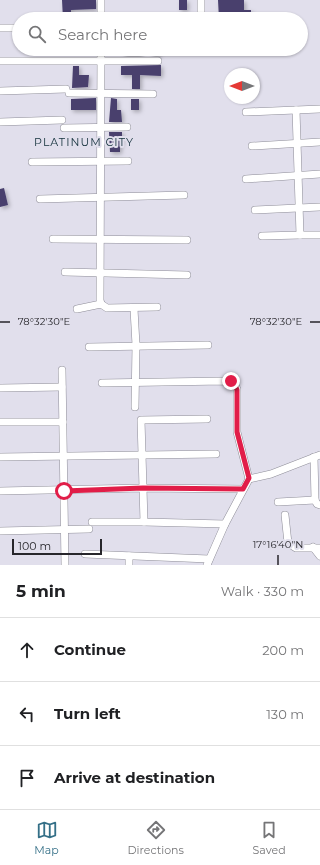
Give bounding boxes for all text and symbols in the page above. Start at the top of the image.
search box [12,12,308,56]
icon: search [26,23,48,45]
text: Search here [58,25,147,44]
north arrow [224,68,260,104]
district label: PLATINUM CITY [34,135,134,149]
text: 78°32'30"E [18,315,71,328]
text: 78°32'30"E [250,315,303,328]
route end [222,372,240,390]
route start [55,482,73,500]
scale bar [12,537,102,556]
text: 17°16'40"N [253,538,303,551]
text: 100 m [18,539,51,553]
text: 5 min [16,581,66,601]
text: Walk · 330 m [221,583,304,599]
icon: ahead [16,639,38,661]
text: Continue [54,640,126,659]
text: 200 m [262,642,304,658]
icon: left [16,703,38,725]
text: Turn left [54,704,121,723]
text: 130 m [266,706,304,722]
icon: arrive [16,767,38,789]
text: Arrive at destination [54,768,215,787]
tab: Map [34,819,59,857]
tab: Directions [128,819,184,857]
tab: Saved [253,819,286,857]

